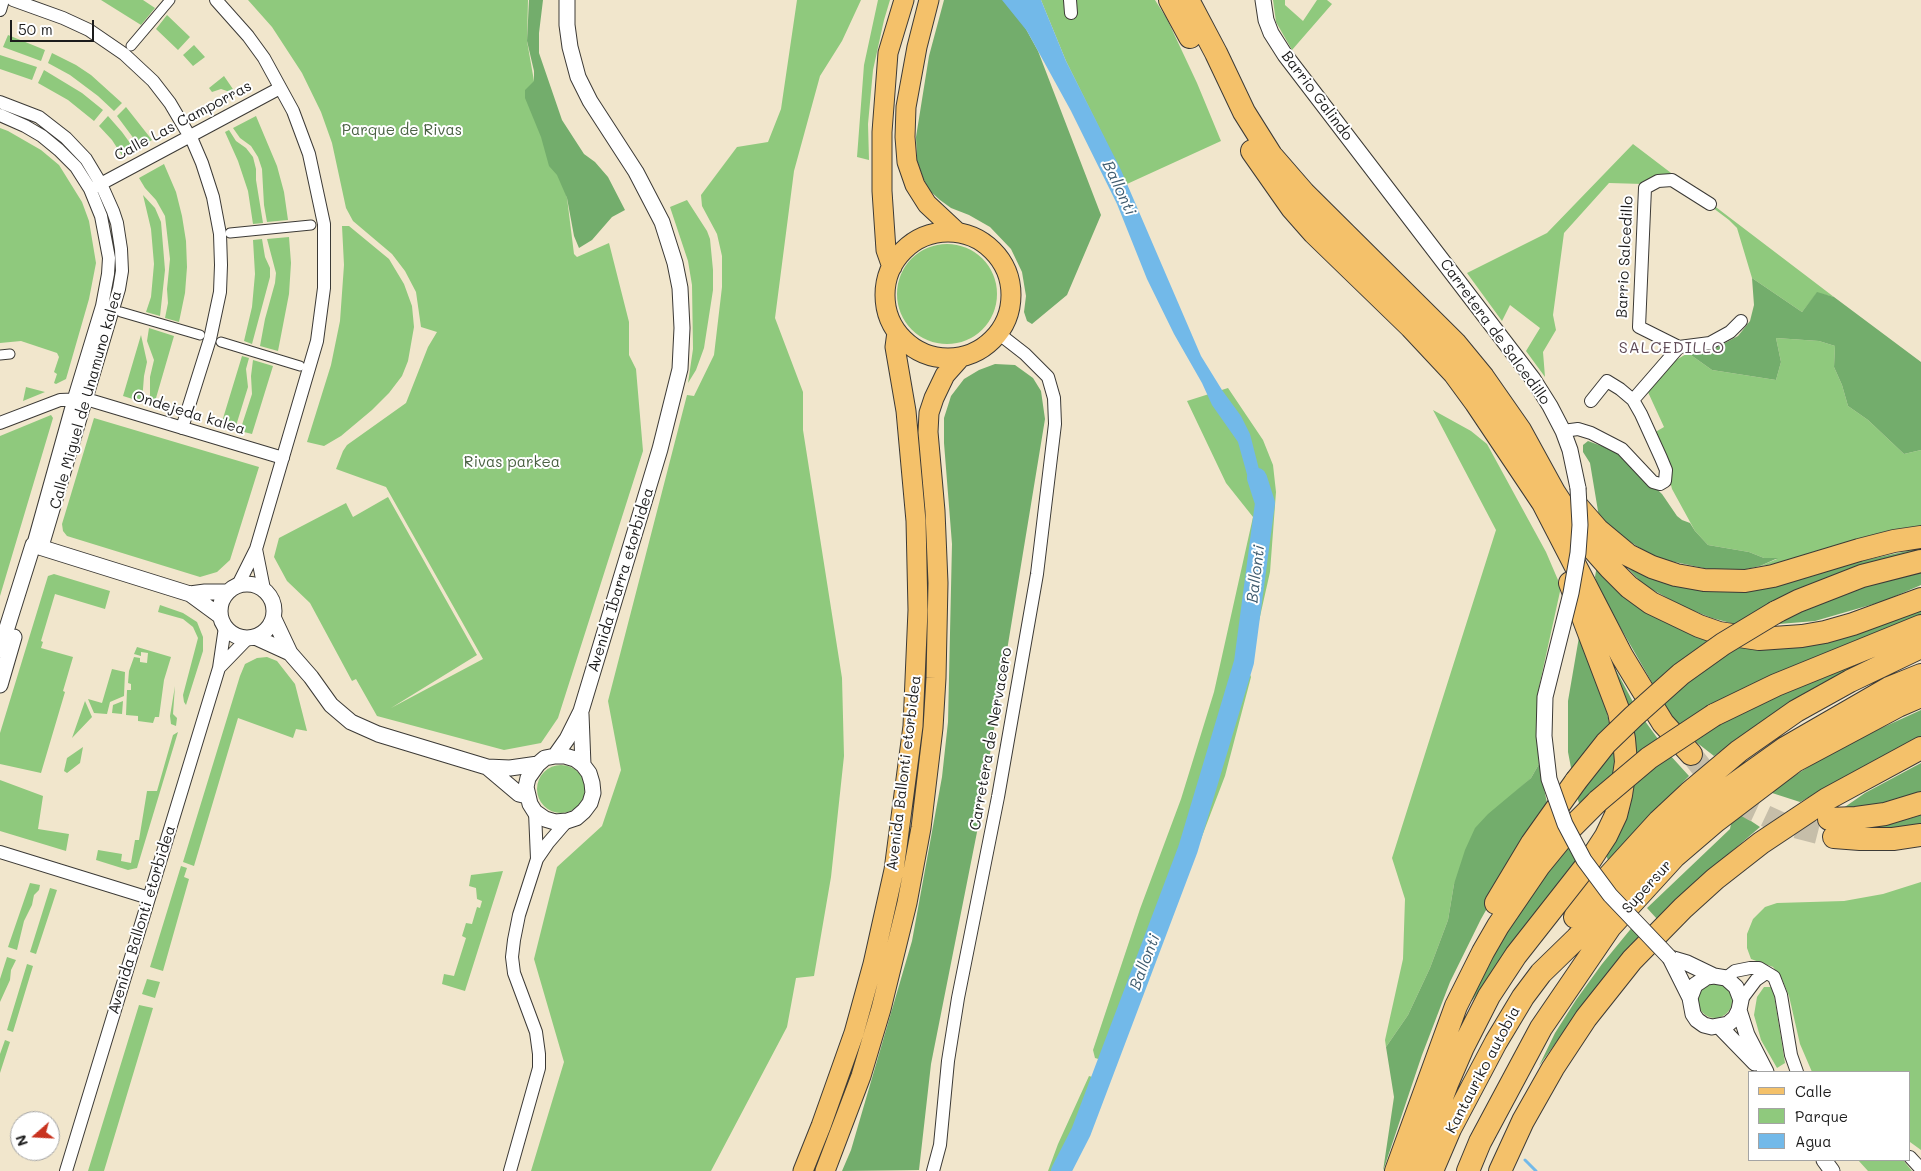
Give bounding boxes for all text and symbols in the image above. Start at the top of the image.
scale bar [12,10,96,42]
text: 50 m [18,19,53,39]
street label: Barrio Galindo [1277,48,1357,144]
street label: Calle Las Camporras [111,77,255,165]
park label: Parque de Rivas [342,121,462,139]
water label: Ballonti [1098,158,1140,218]
street label: Barrio Salcedillo [1613,196,1637,318]
street label: Carretera de Salcedillo [1436,256,1554,408]
street label: Calle Miguel de Unamuno kalea [46,289,126,511]
district label: SALCEDILLO [1617,338,1727,358]
street label: Ondejeda kalea [131,387,247,439]
park label: Rivas parkea [464,453,560,471]
street label: Avenida Ibarra etorbidea [584,486,658,674]
water label: Ballonti [1243,544,1269,604]
street label: Carretera de Nervacero [966,646,1016,832]
street label: Avenida Ballonti etorbidea [883,674,925,872]
street label: Avenida Ballonti etorbidea [105,823,179,1017]
street label: Supersur [1618,857,1676,917]
water label: Ballonti [1126,931,1164,993]
street label: Kantauriko autobia [1442,1003,1524,1137]
legend [1748,1071,1911,1161]
text: Calle [1795,1081,1832,1101]
text: Parque [1795,1106,1848,1126]
north arrow [10,1111,60,1161]
text: Agua [1795,1131,1832,1151]
text: N [11,1133,32,1149]

